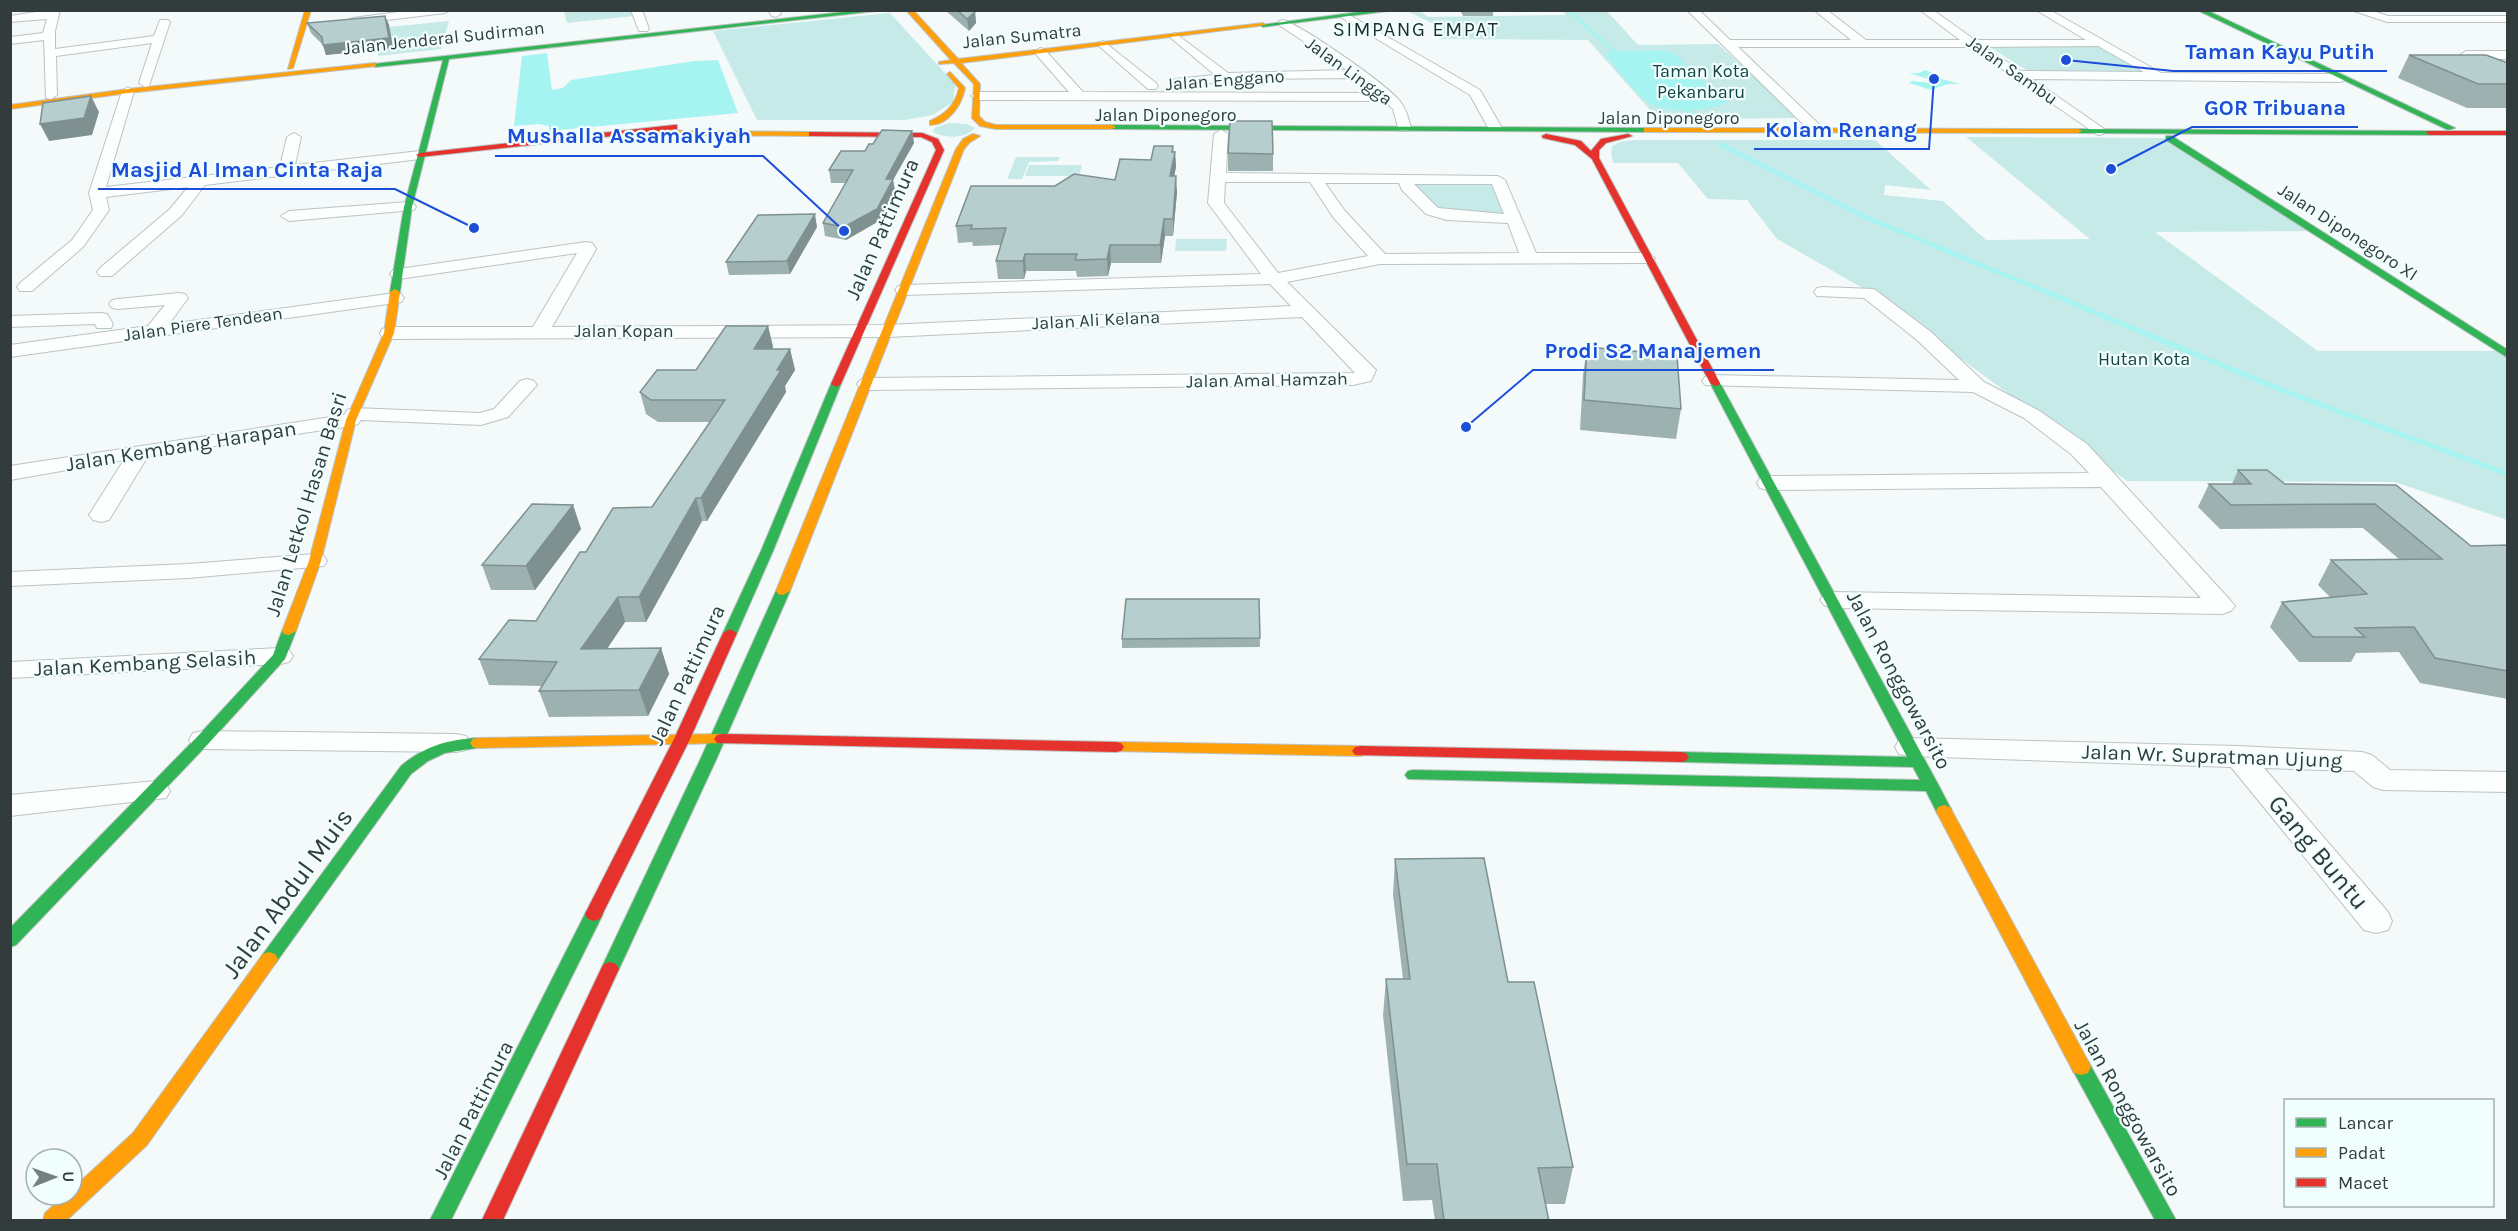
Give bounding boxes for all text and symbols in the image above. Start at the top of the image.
street label: Jalan Jenderal Sudirman [342,16,546,60]
district label: SIMPANG EMPAT [1333,18,1499,41]
street label: Jalan Sumatra [962,19,1082,53]
street label: Jalan Sambu [1962,30,2062,110]
callout: Taman Kayu Putih [2173,31,2387,71]
street label: Jalan Lingga [1301,32,1397,110]
text: Taman Kayu Putih [2185,39,2375,65]
park label: Taman Kota Pekanbaru [1653,60,1749,103]
street label: Jalan Enggano [1165,65,1285,95]
callout: GOR Tribuana [2192,87,2358,127]
text: GOR Tribuana [2204,95,2346,121]
street label: Jalan Diponegoro [1095,104,1237,126]
street label: Jalan Diponegoro [1598,107,1740,129]
callout: Kolam Renang [1754,109,1929,149]
callout: Mushalla Assamakiyah [495,116,763,156]
text: Kolam Renang [1765,117,1917,143]
text: Mushalla Assamakiyah [507,123,751,149]
callout: Masjid Al Iman Cinta Raja [98,149,395,189]
street label: Jalan Pattimura [840,155,924,303]
text: Masjid Al Iman Cinta Raja [111,157,383,183]
street label: Jalan Diponegoro XI [2274,179,2422,285]
street label: Jalan Piere Tendean [122,302,284,346]
street label: Jalan Ali Kelana [1031,306,1161,334]
street label: Jalan Kopan [574,320,674,342]
callout: Prodi S2 Manajemen [1533,330,1774,370]
text: Prodi S2 Manajemen [1544,338,1762,364]
park label: Hutan Kota [2098,348,2190,370]
street label: Jalan Amal Hamzah [1186,368,1348,392]
street label: Jalan Letkol Hasan Basri [260,389,352,619]
street label: Jalan Kembang Harapan [64,416,298,476]
street label: Jalan Ronggowarsito [1842,587,1956,773]
street label: Jalan Pattimura [644,601,730,749]
street label: Jalan Kembang Selasih [33,645,257,681]
street label: Jalan Wr. Supratman Ujung [2081,739,2343,773]
street label: Gang Buntu [2262,788,2376,916]
street label: Jalan Abdul Muis [215,802,359,984]
street label: Jalan Ronggowarsito [2069,1015,2187,1201]
street label: Jalan Pattimura [428,1037,518,1183]
legend [2284,1099,2494,1207]
text: Lancar [2338,1112,2393,1134]
text: Padat [2338,1142,2385,1164]
north arrow [24,1147,84,1207]
text: U [59,1171,78,1182]
text: Macet [2338,1172,2389,1194]

